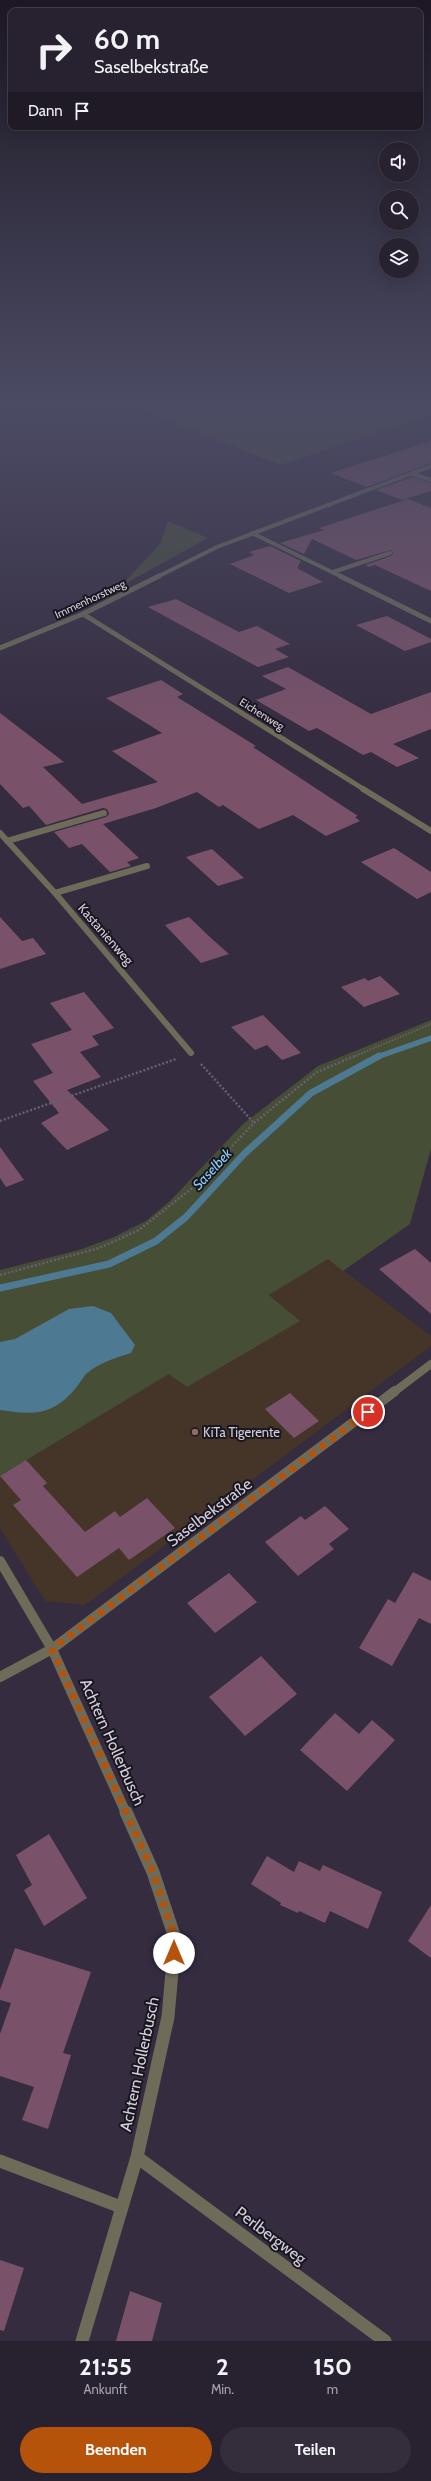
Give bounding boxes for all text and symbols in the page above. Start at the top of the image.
text: 60 m [94,22,160,56]
icon: right [28,24,80,76]
text: Saselbekstraße [94,56,209,78]
icon: arrive [71,100,93,122]
text: Dann [28,102,63,120]
map controls [379,142,419,278]
button: sound [379,142,419,182]
button: search [379,190,419,230]
button: layers [379,238,419,278]
street label: Immenhorstweg [52,576,128,622]
street label: Eichenweg [237,695,287,734]
street label: Kastanienweg [75,900,137,968]
water label: Saselbek [188,1144,236,1193]
pin [351,1395,385,1429]
icon: arrive [357,1401,379,1423]
place label: KiTa Tigerente [203,1424,280,1440]
marker: KiTa Tigerente [190,1427,200,1437]
street label: Saselbekstraße [163,1474,256,1551]
street label: Achtern Hollerbusch [76,1676,149,1809]
position arrow [153,1932,195,1974]
street label: Achtern Hollerbusch [116,1995,163,2133]
street label: Perlbergweg [232,2203,311,2269]
text: 21:55 [79,2352,132,2381]
text: 2 [216,2352,229,2381]
text: 150 [313,2352,352,2381]
text: Ankunft [84,2381,127,2397]
text: Min. [211,2381,234,2397]
text: m [327,2381,338,2397]
button: Beenden [20,2427,212,2473]
button: Teilen [220,2427,411,2473]

